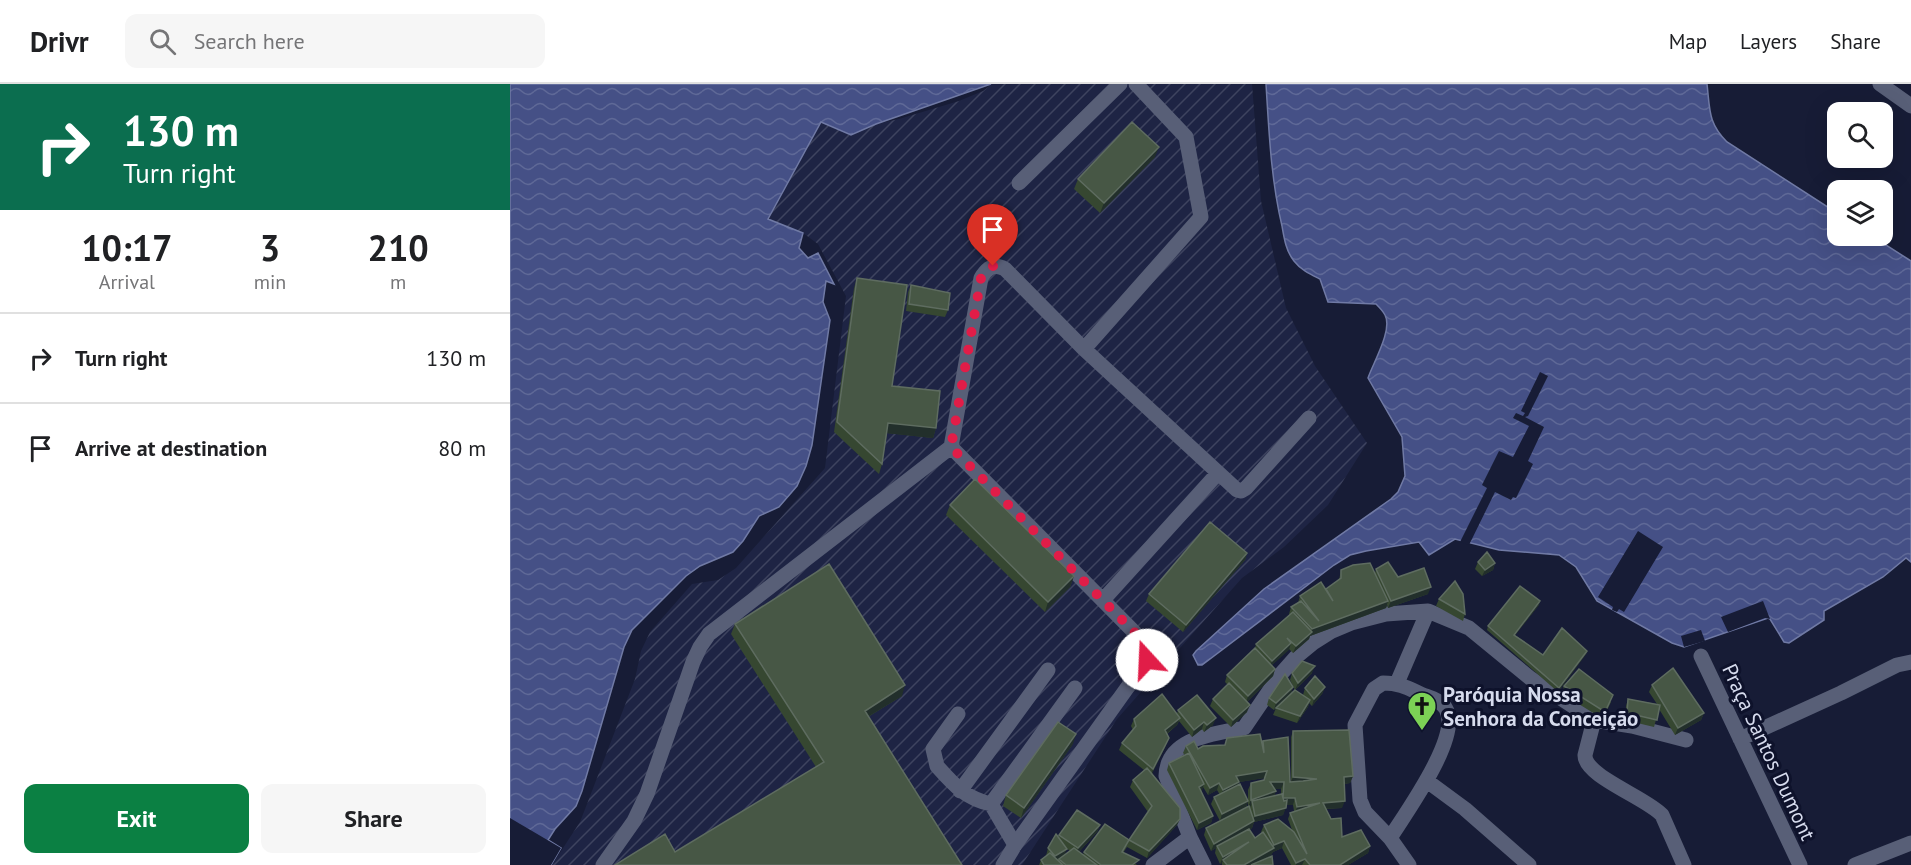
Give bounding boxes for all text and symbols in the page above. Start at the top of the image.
search box [125,14,545,68]
text: Drivr [30,23,89,60]
icon: search [146,25,179,58]
text: Search here [194,27,305,55]
text: Map [1669,28,1707,55]
text: Layers [1740,28,1797,55]
text: Share [1830,28,1881,55]
map controls [1827,102,1893,246]
button: search [1827,102,1893,168]
text: 130 m [123,103,239,158]
icon: right [24,108,102,186]
text: Turn right [123,156,236,190]
button: layers [1827,180,1893,246]
pin [967,204,1018,266]
icon: arrive [976,213,1009,246]
text: 10:17 [81,224,173,271]
text: 3 [260,224,280,271]
text: 210 [368,224,429,271]
text: Arrival [99,269,155,295]
text: min [254,269,286,295]
text: m [390,269,406,295]
icon: right [24,342,57,375]
text: Turn right [75,344,167,372]
text: 130 m [426,344,486,372]
icon: arrive [24,432,57,465]
text: Arrive at destination [75,434,267,462]
text: 80 m [438,434,486,462]
position arrow [1115,628,1179,692]
street label: Praça Santos Dumont [1716,659,1822,845]
place label: Paróquia Nossa Senhora da Conceição [1443,681,1638,732]
church icon: Paróquia Nossa Senhora da Conceição [1406,690,1438,732]
button: Exit [24,784,249,853]
button: Share [261,784,486,853]

